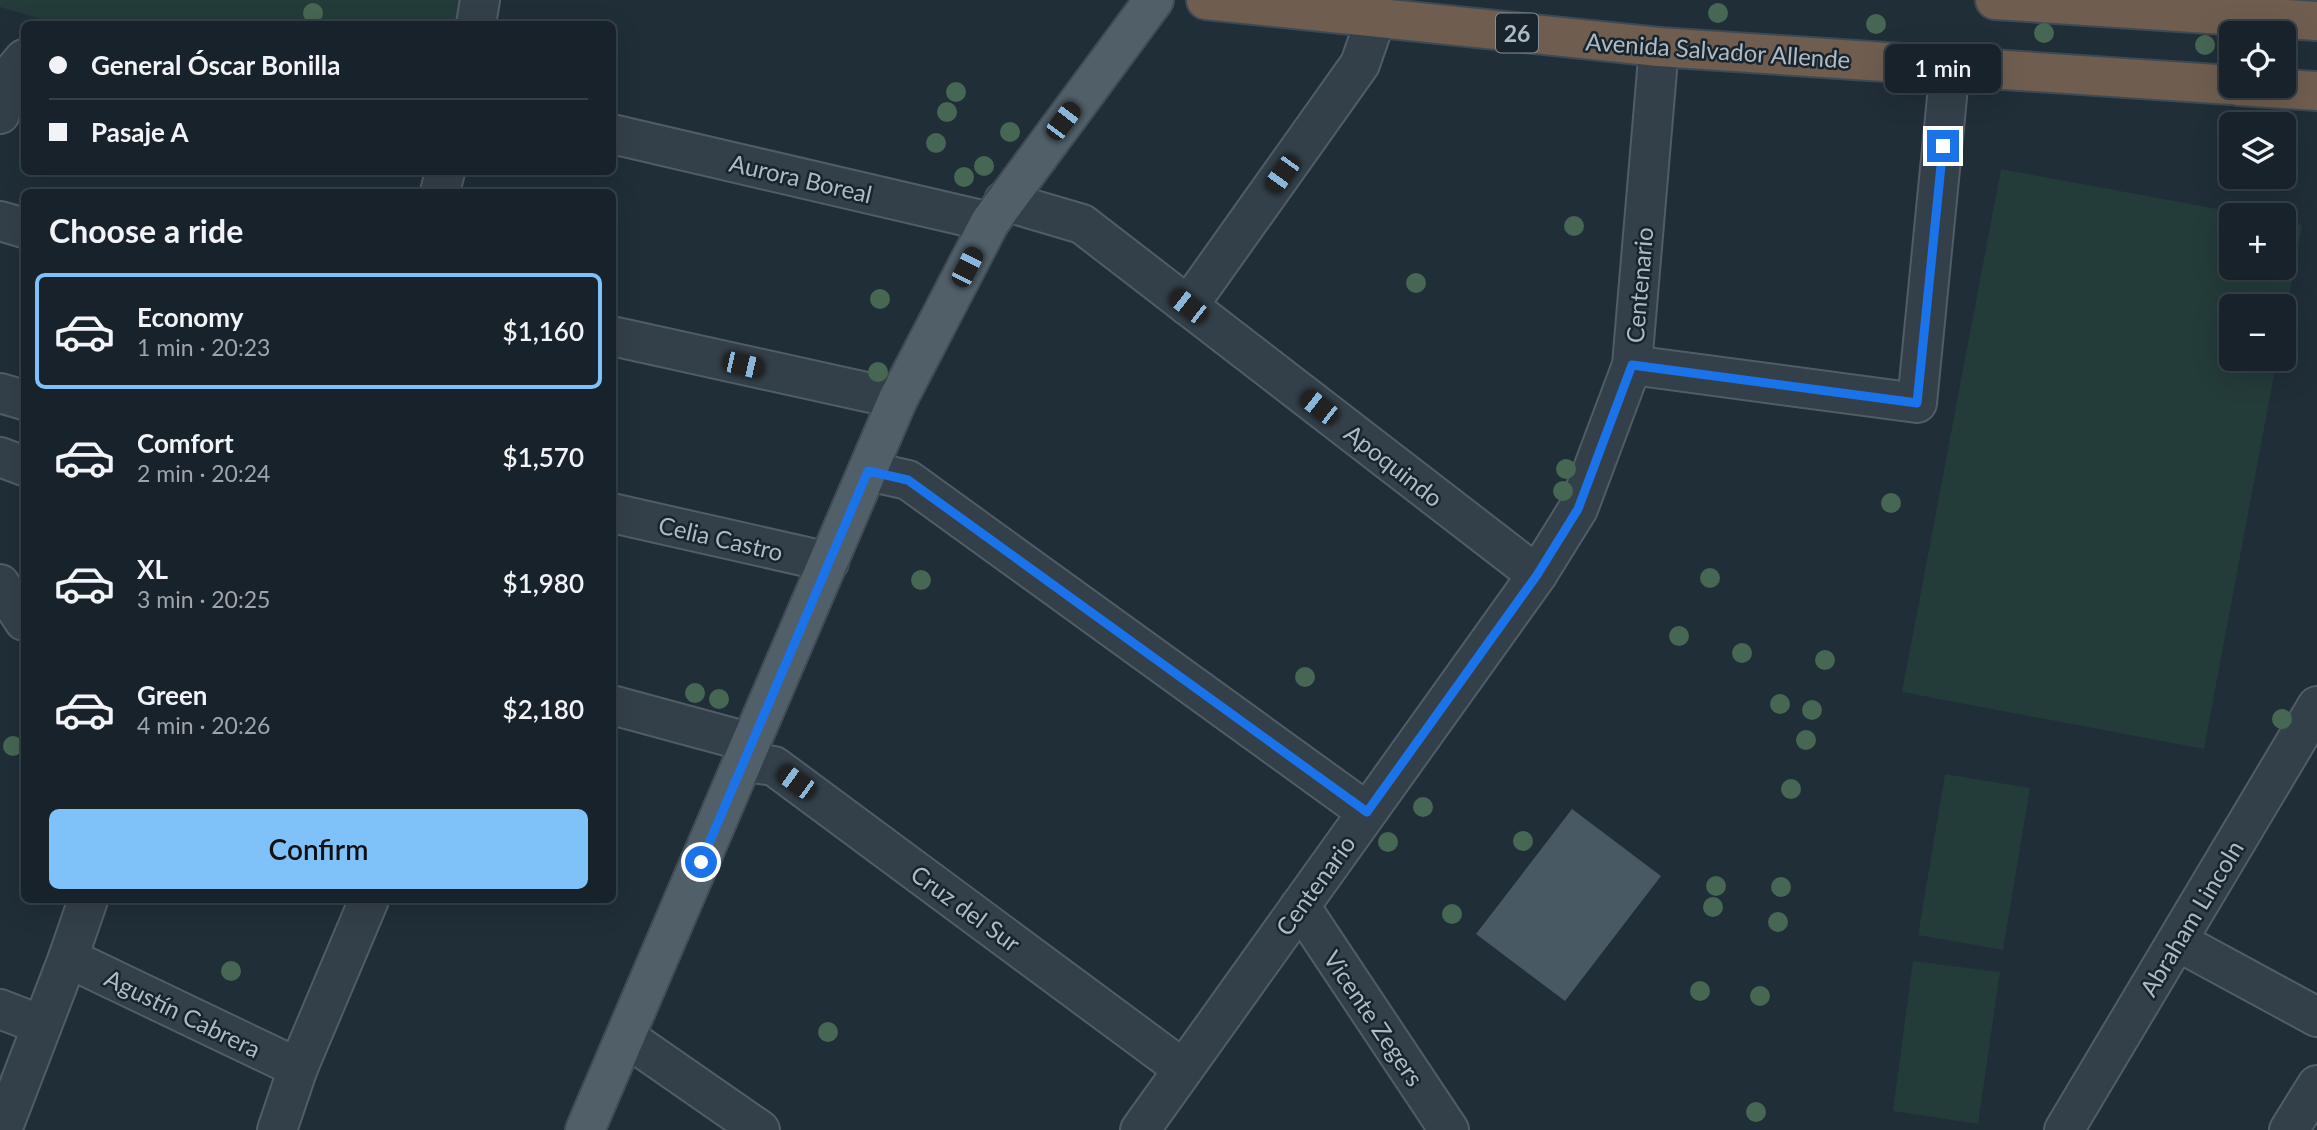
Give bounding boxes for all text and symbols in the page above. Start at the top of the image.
road number: 26 [1496,14,1538,52]
map controls [2219,21,2296,371]
button: locate [2219,21,2296,98]
street label: Avenida Salvador Allende [1585,26,1851,74]
callout: 1 min [1885,44,2001,94]
text: General Óscar Bonilla [91,49,340,81]
text: 1 min [1915,54,1971,82]
car [1042,98,1085,144]
button: layers [2219,112,2296,189]
text: Pasaje A [91,116,189,148]
route end [1927,130,1959,162]
street label: Aurora Boreal [727,148,875,208]
car [1262,151,1303,197]
button: + [2219,203,2296,280]
text: Choose a ride [49,211,243,250]
street label: Centenario [1619,226,1659,344]
car [949,244,986,290]
car [1165,285,1212,327]
button: − [2219,294,2296,371]
icon: car [53,300,116,363]
text: Economy [137,301,243,333]
text: $1,160 [503,315,584,347]
text: 1 min · 20:23 [137,333,270,361]
car [721,350,766,380]
car [1296,386,1343,428]
street label: Apoquindo [1339,418,1449,512]
icon: car [53,426,116,489]
text: Comfort [137,427,234,459]
text: $1,570 [503,441,584,473]
text: 2 min · 20:24 [137,459,270,487]
street label: Celia Castro [656,510,786,566]
icon: car [53,552,116,615]
text: XL [137,553,168,585]
text: $1,980 [503,567,584,599]
text: 3 min · 20:25 [137,585,270,613]
icon: car [53,678,116,741]
text: Green [137,679,207,711]
text: $2,180 [503,693,584,725]
text: 4 min · 20:26 [137,711,270,739]
car [773,761,820,803]
button: Confirm [49,809,588,889]
street label: Centenario [1269,829,1361,941]
street label: Abraham Lincoln [2133,835,2249,1001]
route start [685,846,717,878]
street label: Cruz del Sur [906,859,1026,957]
street label: Vicente Zegers [1318,945,1430,1091]
street label: Agustín Cabrera [100,963,266,1063]

